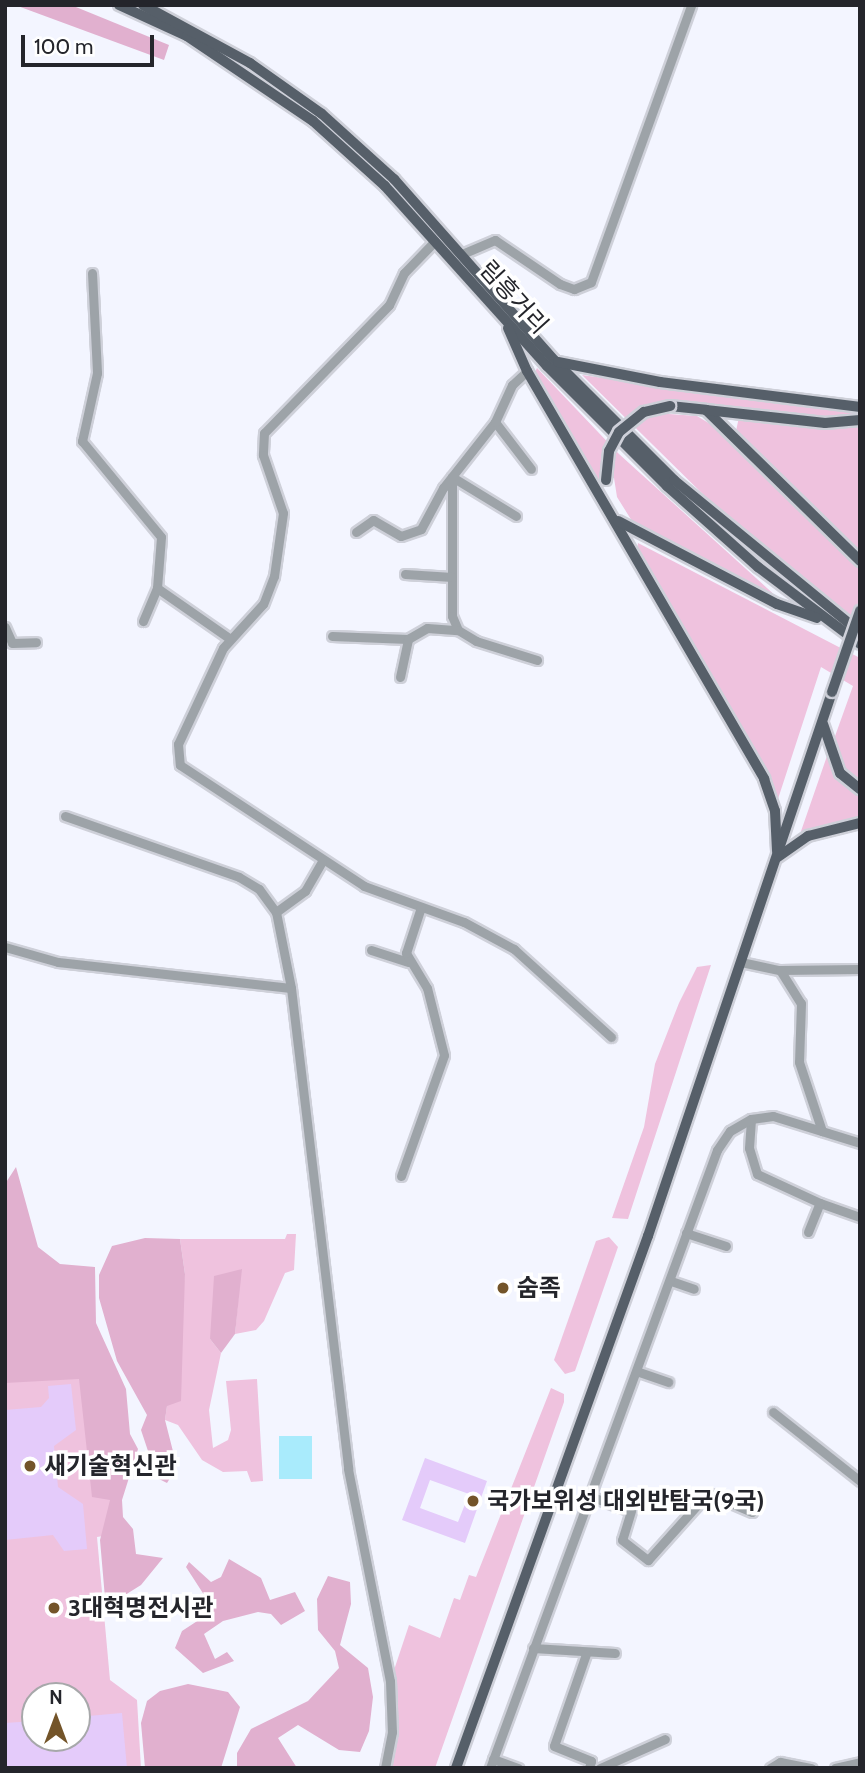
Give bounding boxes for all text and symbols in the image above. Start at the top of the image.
scale bar [24,21,158,65]
text: 100 m [34,34,93,59]
street label: 림흥거리 [474,255,554,339]
place label: 숨족 [517,1274,561,1302]
marker: 숨족 [495,1280,511,1296]
place label: 새기술혁신관 [44,1452,176,1480]
marker: 새기술혁신관 [22,1458,38,1474]
place label: 국가보위성 대외반탐국(9국) [487,1487,764,1515]
marker: 국가보위성 대외반탐국(9국) [465,1493,481,1509]
place label: 3대혁명전시관 [68,1594,213,1622]
marker: 3대혁명전시관 [46,1600,62,1616]
north arrow [21,1682,91,1752]
text: N [49,1686,63,1709]

